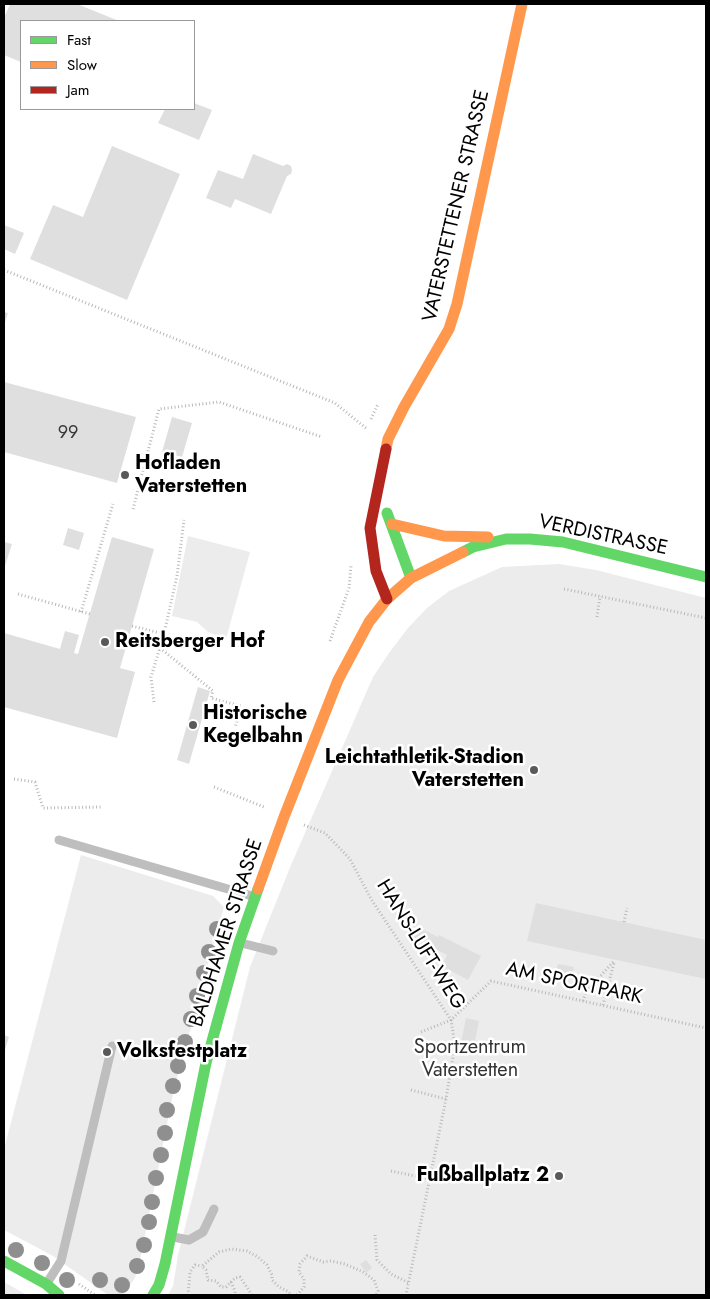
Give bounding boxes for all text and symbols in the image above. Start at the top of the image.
legend [20,20,195,110]
text: Fast [67,29,91,51]
text: Slow [67,54,97,76]
text: Jam [67,79,90,101]
street label: VATERSTETTENER STRASSE [419,88,495,324]
house number: 99 [58,423,78,445]
place label: Hofladen Vaterstetten [135,452,247,499]
marker: Hofladen Vaterstetten [119,469,131,481]
street label: VERDISTRASSE [536,511,670,561]
place label: Reitsberger Hof [115,630,264,654]
marker: Reitsberger Hof [99,636,111,648]
place label: Historische Kegelbahn [203,702,307,749]
marker: Historische Kegelbahn [187,719,199,731]
place label: Leichtathletik-Stadion Vaterstetten [325,746,524,793]
marker: Leichtathletik-Stadion Vaterstetten [528,764,540,776]
street label: BALDHAMER STRASSE [185,836,269,1030]
street label: HANS-LUFT-WEG [370,876,470,1014]
street label: AM SPORTPARK [504,958,644,1010]
park label: Sportzentrum Vaterstetten [414,1036,526,1083]
place label: Volksfestplatz [117,1040,247,1064]
marker: Volksfestplatz [101,1046,113,1058]
place label: Fußballplatz 2 [416,1164,549,1188]
marker: Fußballplatz 2 [553,1170,565,1182]

